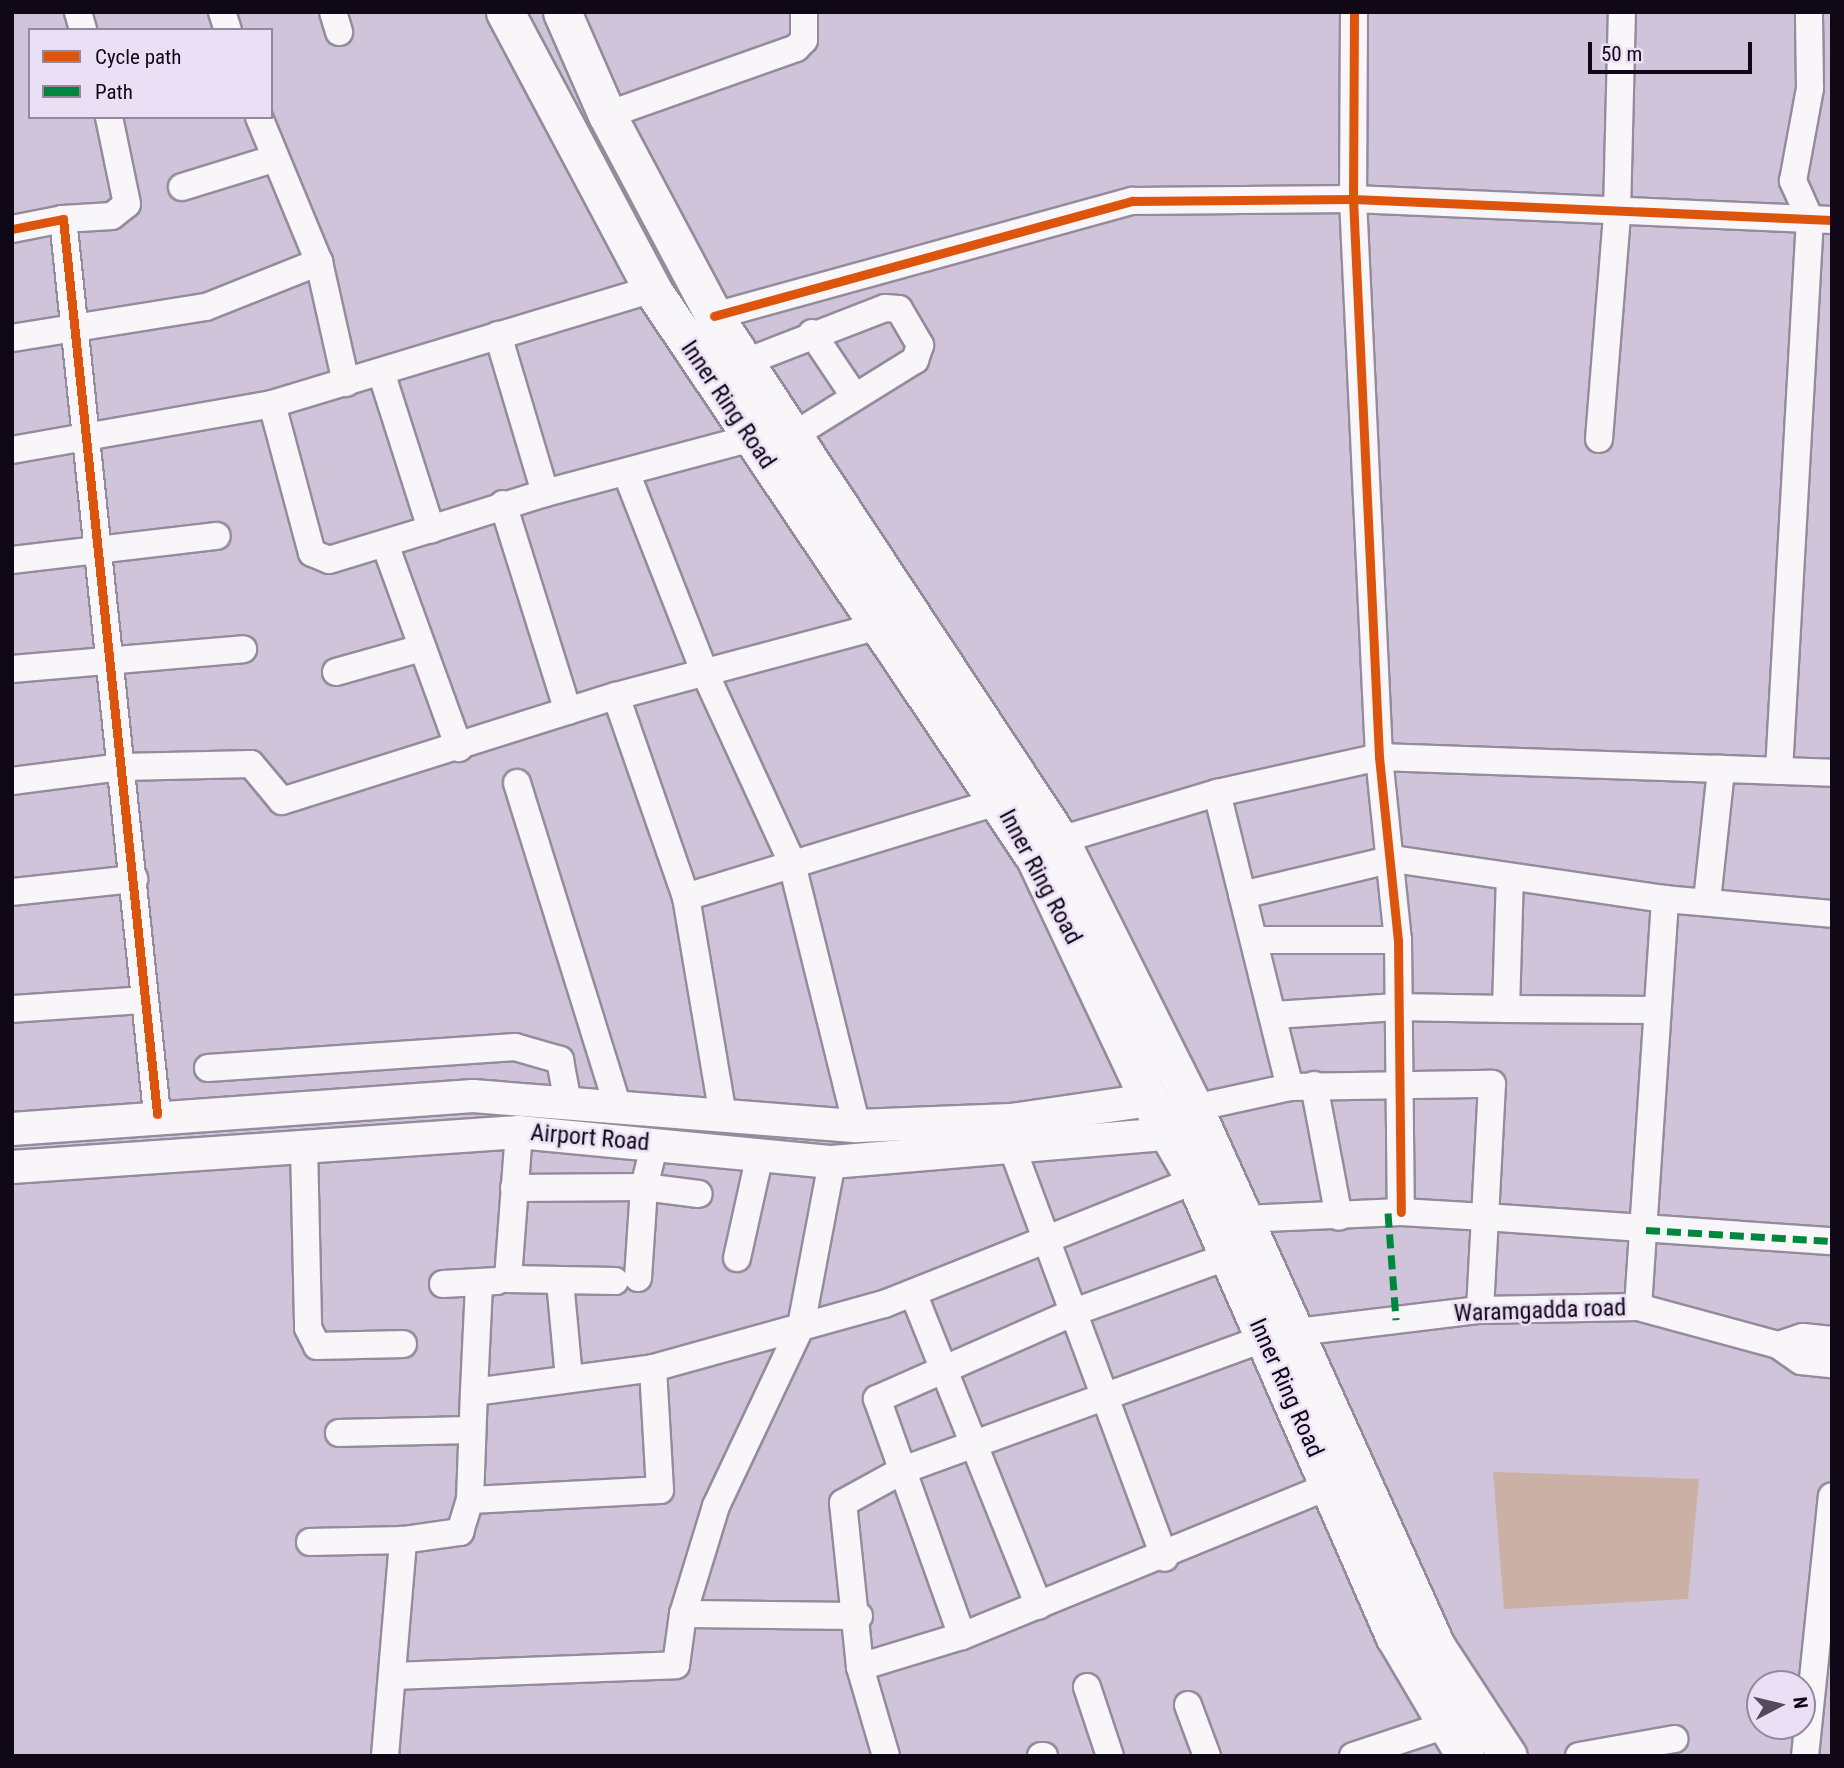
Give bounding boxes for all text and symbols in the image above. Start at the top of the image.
legend [28,28,273,119]
scale bar [1592,28,1756,72]
text: 50 m [1601,42,1642,66]
text: Cycle path [95,45,181,69]
text: Path [95,80,133,104]
street label: Inner Ring Road [674,335,782,475]
street label: Inner Ring Road [992,805,1088,949]
street label: Airport Road [529,1118,651,1158]
street label: Waramgadda road [1453,1294,1627,1328]
street label: Inner Ring Road [1243,1314,1329,1462]
north arrow [1746,1670,1816,1740]
text: N [1788,1695,1812,1710]

